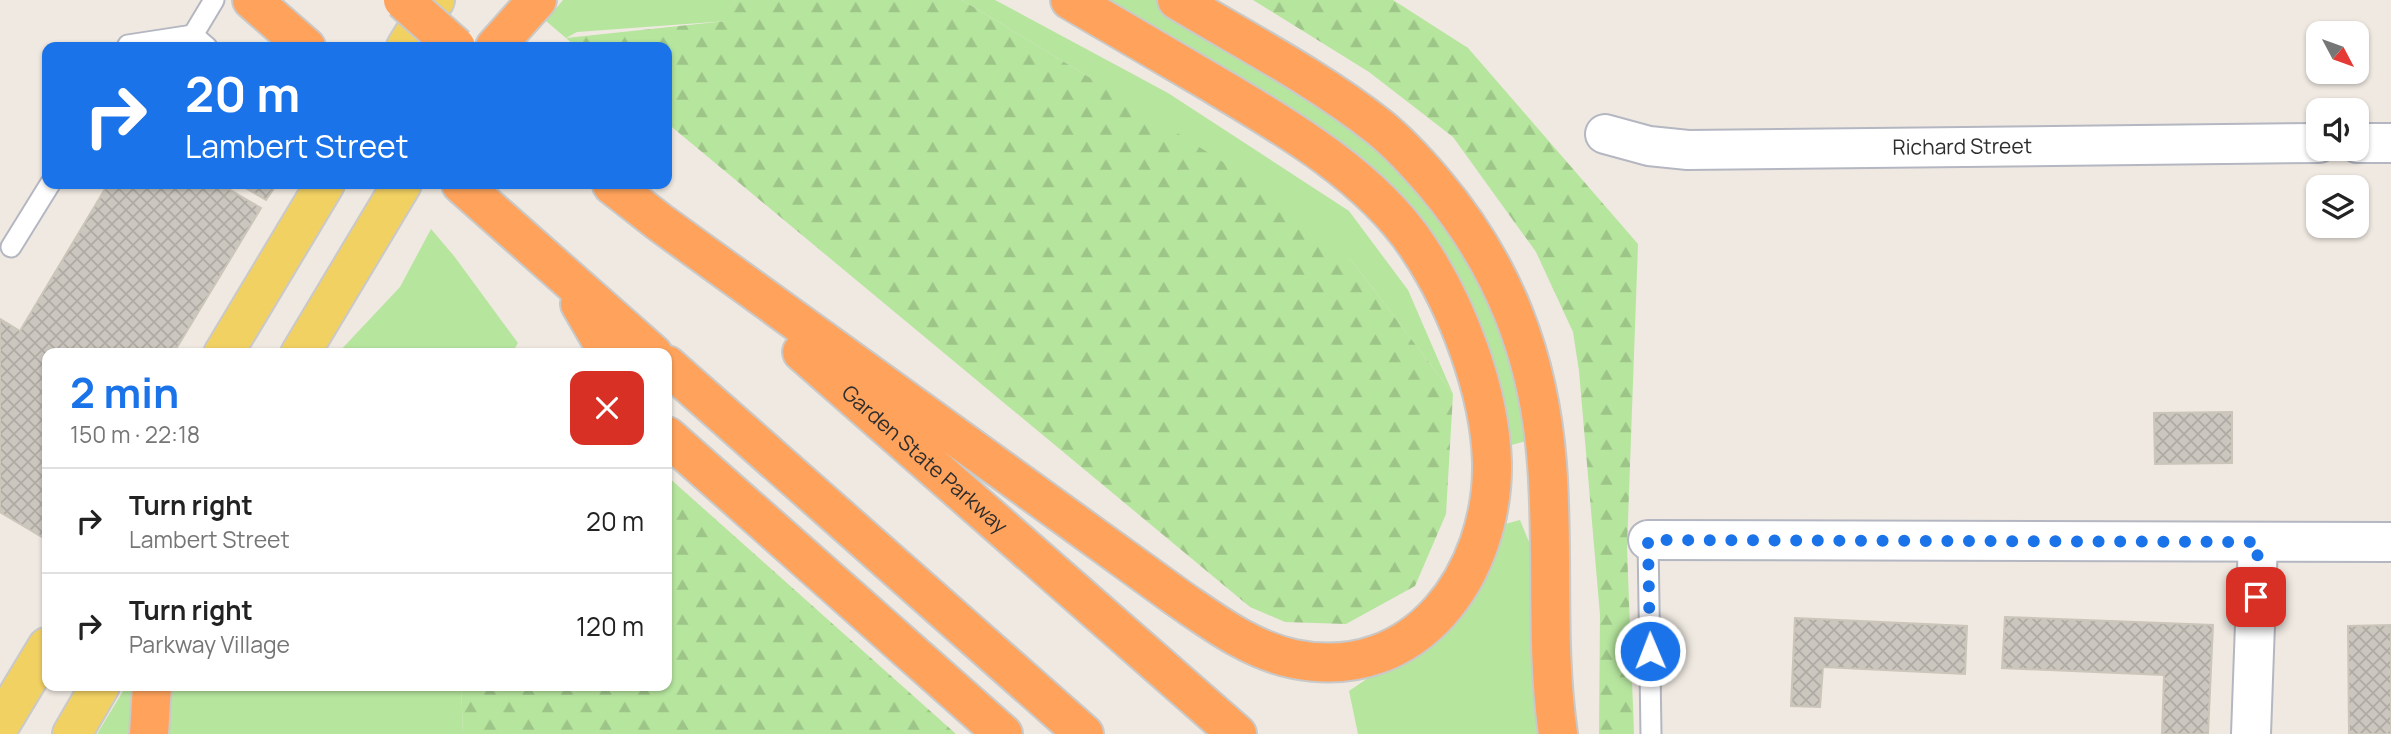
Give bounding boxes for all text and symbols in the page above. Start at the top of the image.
north arrow [2306,21,2370,84]
map controls [2306,21,2369,238]
text: 20 m [185,60,300,127]
icon: right [70,70,161,161]
button: sound [2306,98,2369,161]
text: Lambert Street [185,124,409,168]
street label: Richard Street [1892,131,2032,161]
button: layers [2306,175,2369,238]
text: 2 min [70,363,179,421]
button: close [570,371,644,445]
street label: Garden State Parkway [836,378,1014,539]
text: 150 m · 22:18 [70,418,200,450]
text: Turn right [129,487,253,523]
icon: right [70,502,108,540]
text: 20 m [586,503,644,539]
text: Lambert Street [129,523,290,555]
pin [2226,567,2286,627]
icon: arrive [2237,578,2275,616]
text: Turn right [129,592,253,628]
icon: right [70,607,108,645]
text: 120 m [576,608,644,644]
position arrow [1613,614,1687,688]
text: Parkway Village [129,628,290,660]

